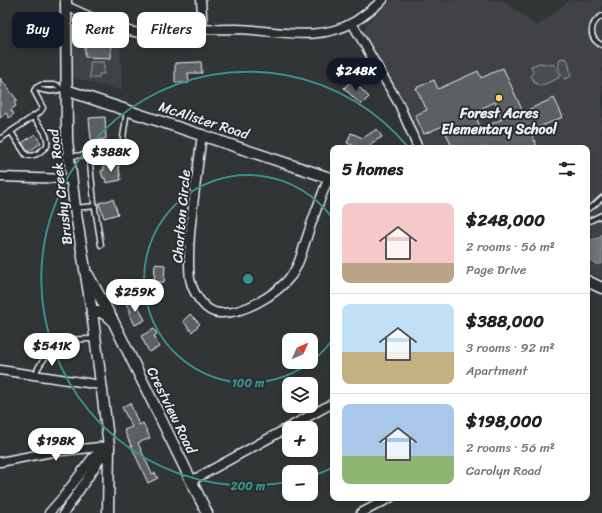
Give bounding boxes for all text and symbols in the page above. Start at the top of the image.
chip: Buy [12,12,64,48]
chip: Rent [72,12,129,48]
chip: Filters [137,12,206,48]
pin: $248K [328,58,384,92]
text: $248K [336,59,376,82]
marker: Forest Acres Elementary School [494,93,504,103]
street label: McAlister Road [155,94,254,147]
place label: Forest Acres Elementary School [441,101,558,142]
street label: Brushy Creek Road [41,126,80,246]
pin: $388K [83,139,139,173]
text: $388K [91,140,131,163]
text: 5 homes [342,154,403,184]
icon: filters [556,158,578,180]
street label: Charlton Circle [165,168,198,264]
text: $248,000 [466,205,545,235]
icon: home [374,219,422,267]
text: 2 rooms · 56 m² [466,235,555,258]
text: Page Drive [466,258,526,281]
centre of rings [241,272,255,286]
pin: $259K [107,279,163,313]
text: $259K [115,280,155,303]
text: $388,000 [466,306,544,336]
icon: home [374,320,422,368]
pin: $541K [24,333,80,367]
north arrow [282,333,318,369]
map controls [282,333,318,501]
text: $541K [33,334,71,357]
text: 3 rooms · 92 m² [466,336,555,359]
text: Apartment [466,359,527,382]
street label: Crestview Road [140,362,204,459]
text: 100 m [232,372,265,394]
button: layers [282,377,318,413]
text: $198,000 [466,406,542,436]
icon: home [374,420,422,468]
button: + [282,421,318,457]
pin: $198K [28,428,84,462]
text: $198K [37,429,75,452]
text: 2 rooms · 56 m² [466,436,555,459]
text: Carolyn Road [466,459,541,482]
button: − [282,465,318,501]
text: 200 m [230,475,266,497]

